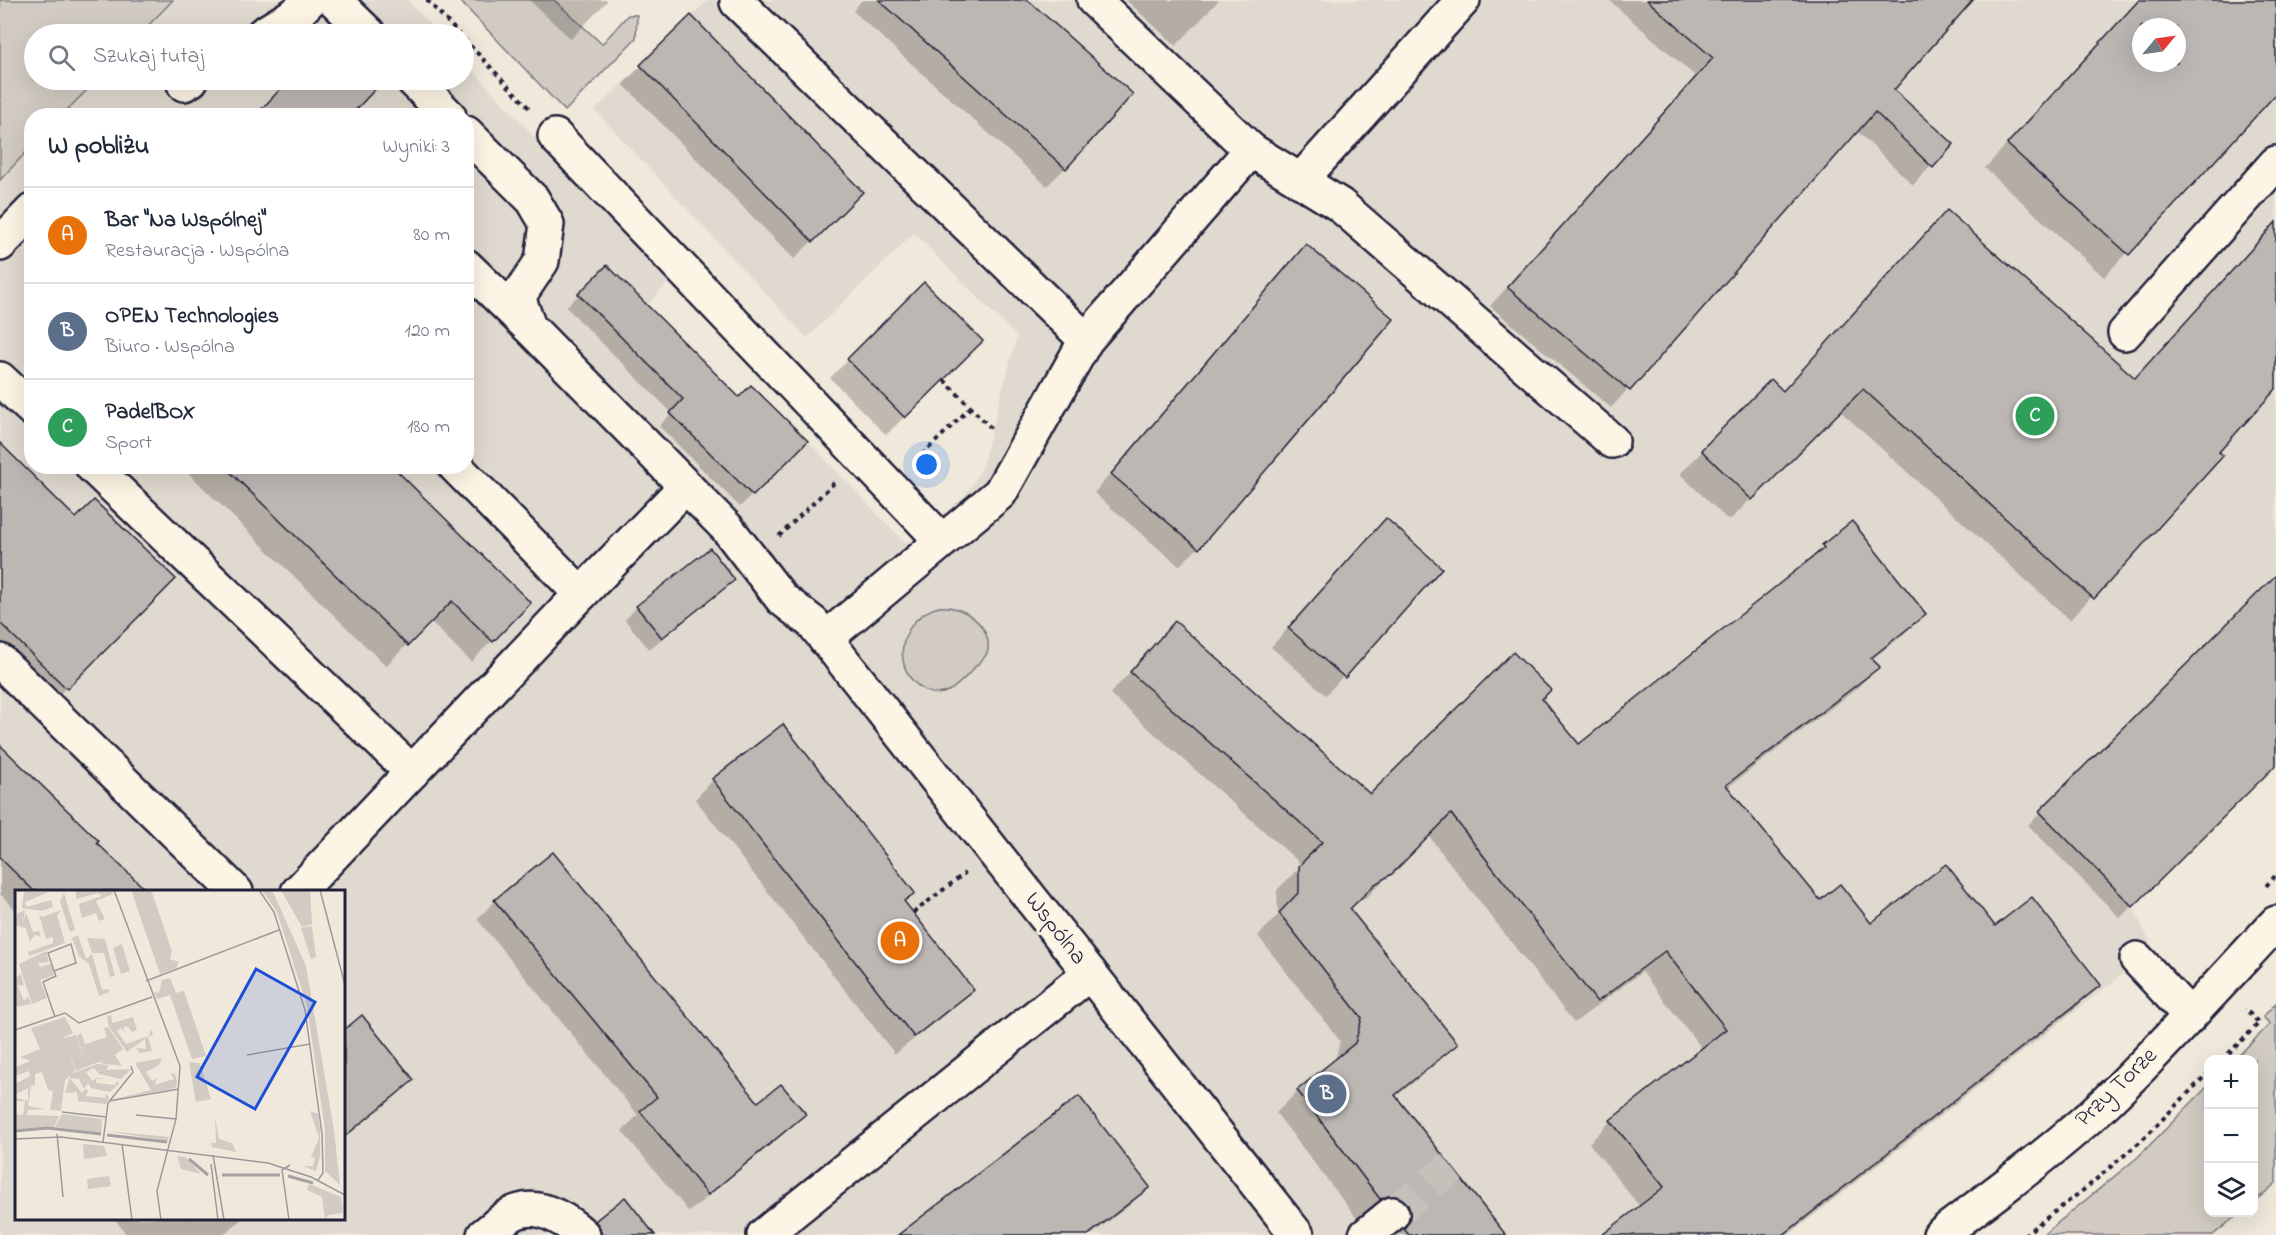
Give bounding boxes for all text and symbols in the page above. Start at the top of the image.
north arrow [2132,18,2186,72]
search box [24,24,474,90]
icon: search [45,41,78,74]
text: Szukaj tutaj [93,41,204,73]
text: W pobliżu [48,128,149,166]
text: Wyniki: 3 [383,133,450,162]
text: Bar "Na Wspólnej" [105,205,266,237]
text: A [61,221,74,250]
text: 80 m [413,221,450,250]
text: Restauracja · Wspólna [105,237,289,266]
text: OPEN Technologies [105,301,279,333]
text: B [61,317,74,346]
text: 120 m [405,317,450,346]
text: Biuro · Wspólna [105,333,235,362]
pin: C [2016,394,2054,438]
text: PadelBOX [105,397,195,429]
text: C [62,413,73,442]
text: 180 m [407,413,450,442]
text: Sport [105,429,152,458]
your location [912,450,941,479]
street label: Wspólna [1015,885,1095,973]
inset map [15,890,345,1220]
pin: A [880,918,920,964]
street label: Przy Torze [2068,1040,2167,1137]
map controls [2204,1055,2258,1217]
button: + [2204,1055,2258,1109]
pin: B [1308,1072,1346,1116]
button: − [2204,1109,2258,1163]
button: layers [2204,1163,2258,1217]

